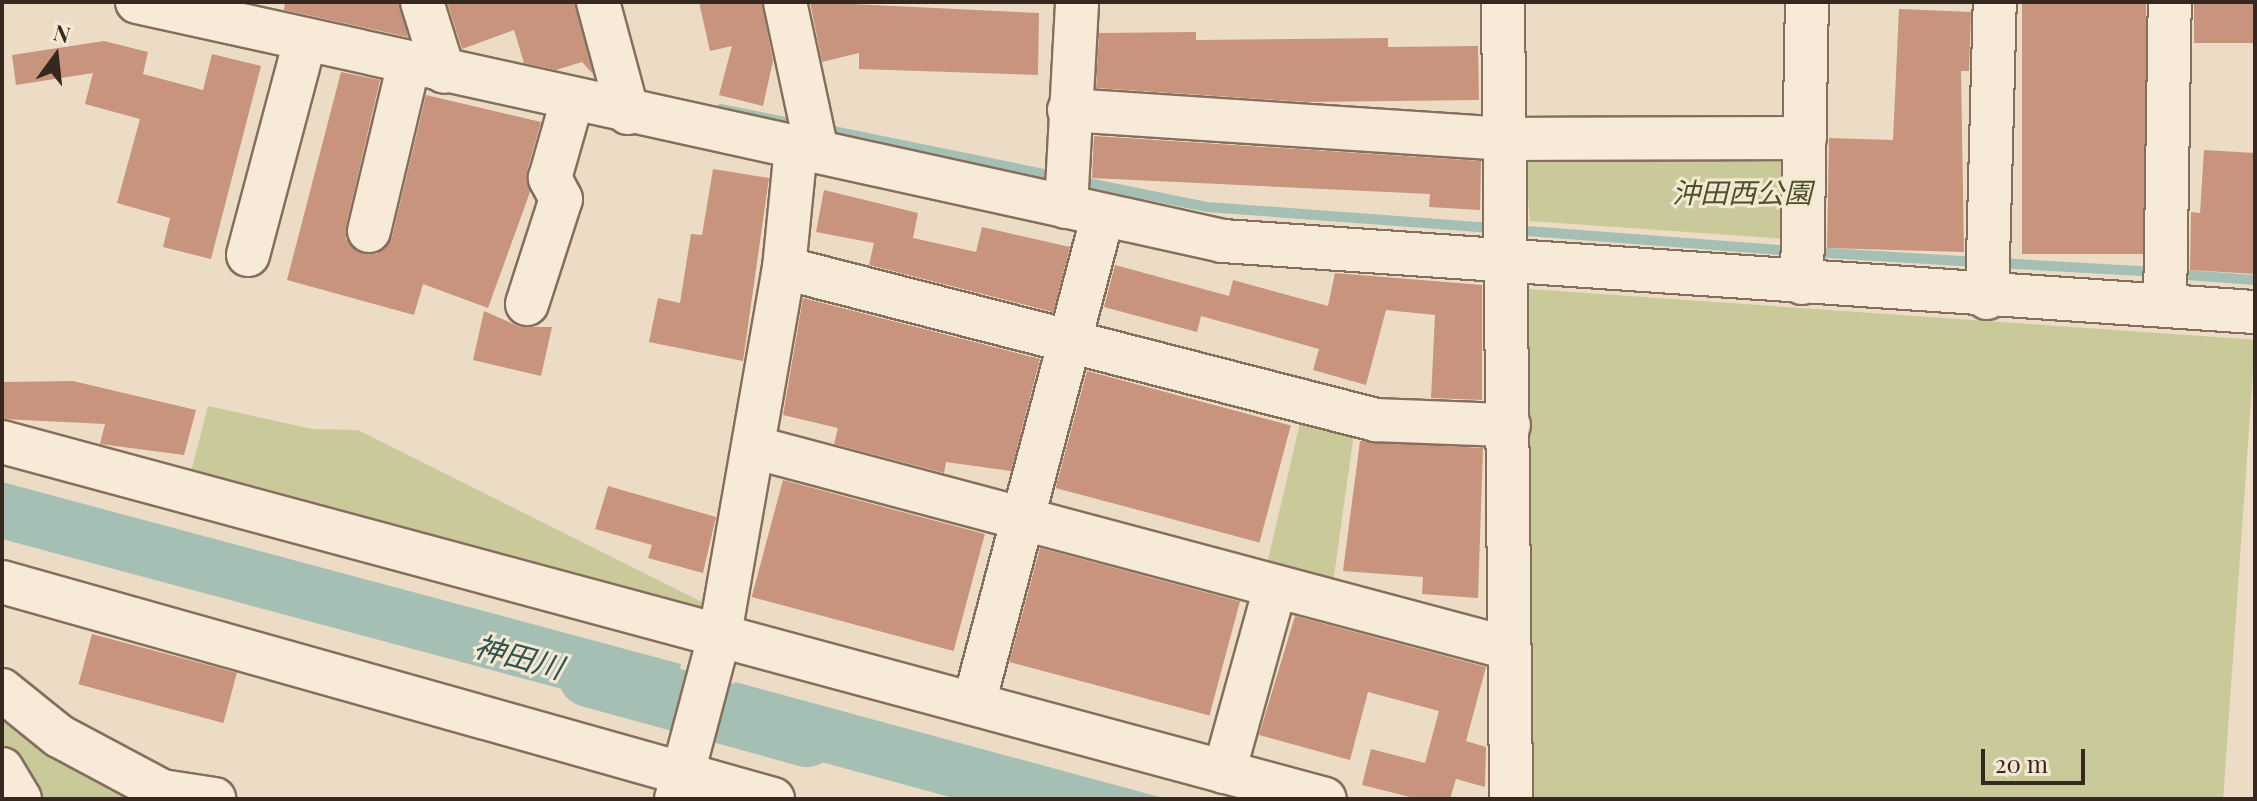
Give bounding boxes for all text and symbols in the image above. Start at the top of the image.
north arrow [16,16,96,96]
text: N [51,16,74,49]
park label: 沖田西公園 [1672,175,1812,209]
water label: 神田川 [471,627,567,685]
scale bar [1985,733,2089,783]
text: 20 m [1995,747,2048,779]

